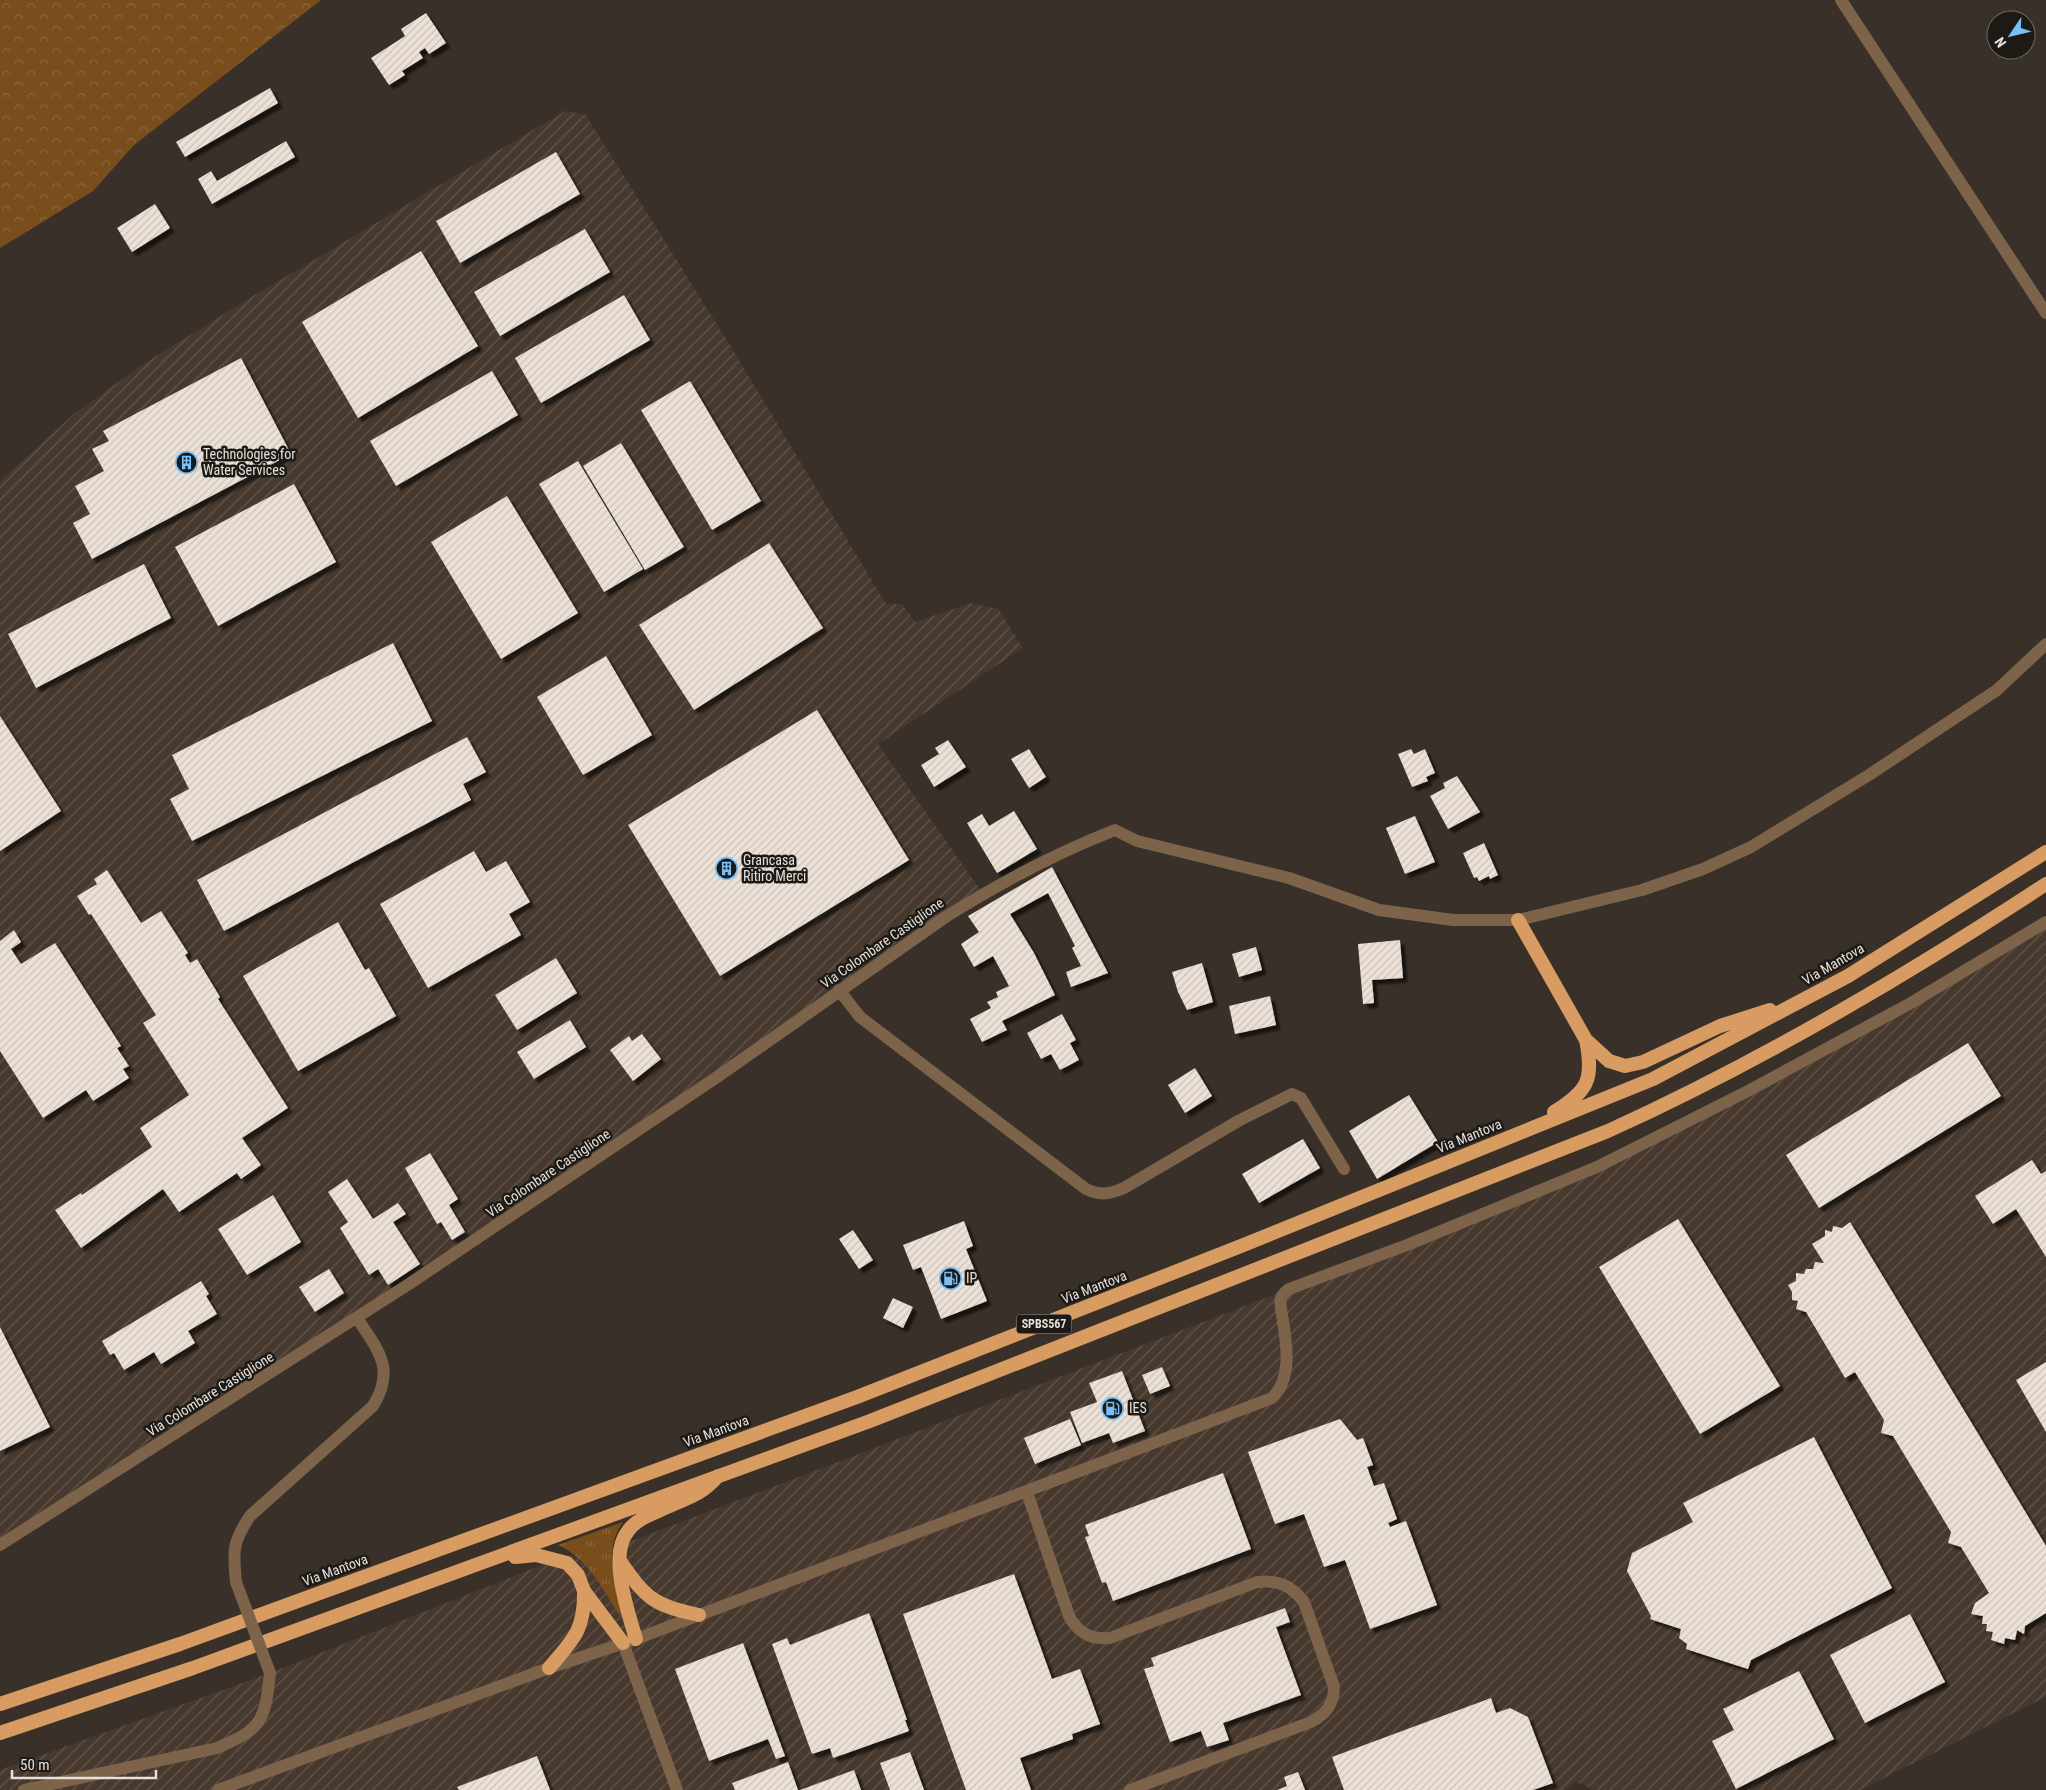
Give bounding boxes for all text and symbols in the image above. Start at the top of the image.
north arrow [1986,10,2036,60]
text: N [1991,34,2009,51]
place label: Technologies for Water Services [203,446,295,478]
building icon: Technologies for Water Services [175,450,199,474]
place label: Grancasa Ritiro Merci [743,852,806,884]
building icon: Grancasa Ritiro Merci [715,856,739,880]
street label: Via Colombare Castiglione [817,894,947,992]
street label: Via Mantova [1799,940,1867,988]
street label: Via Mantova [1434,1116,1504,1156]
street label: Via Colombare Castiglione [483,1125,613,1221]
fuel station icon: IP [938,1266,962,1290]
street label: Via Mantova [1059,1267,1129,1307]
place label: IP [966,1270,978,1286]
road number: SPBS567 [1016,1315,1072,1334]
street label: Via Colombare Castiglione [144,1348,277,1440]
fuel station icon: IES [1101,1396,1125,1420]
place label: IES [1129,1400,1147,1416]
street label: Via Mantova [681,1412,751,1450]
street label: Via Mantova [300,1551,370,1589]
scale bar [12,1748,156,1780]
text: 50 m [20,1756,50,1774]

